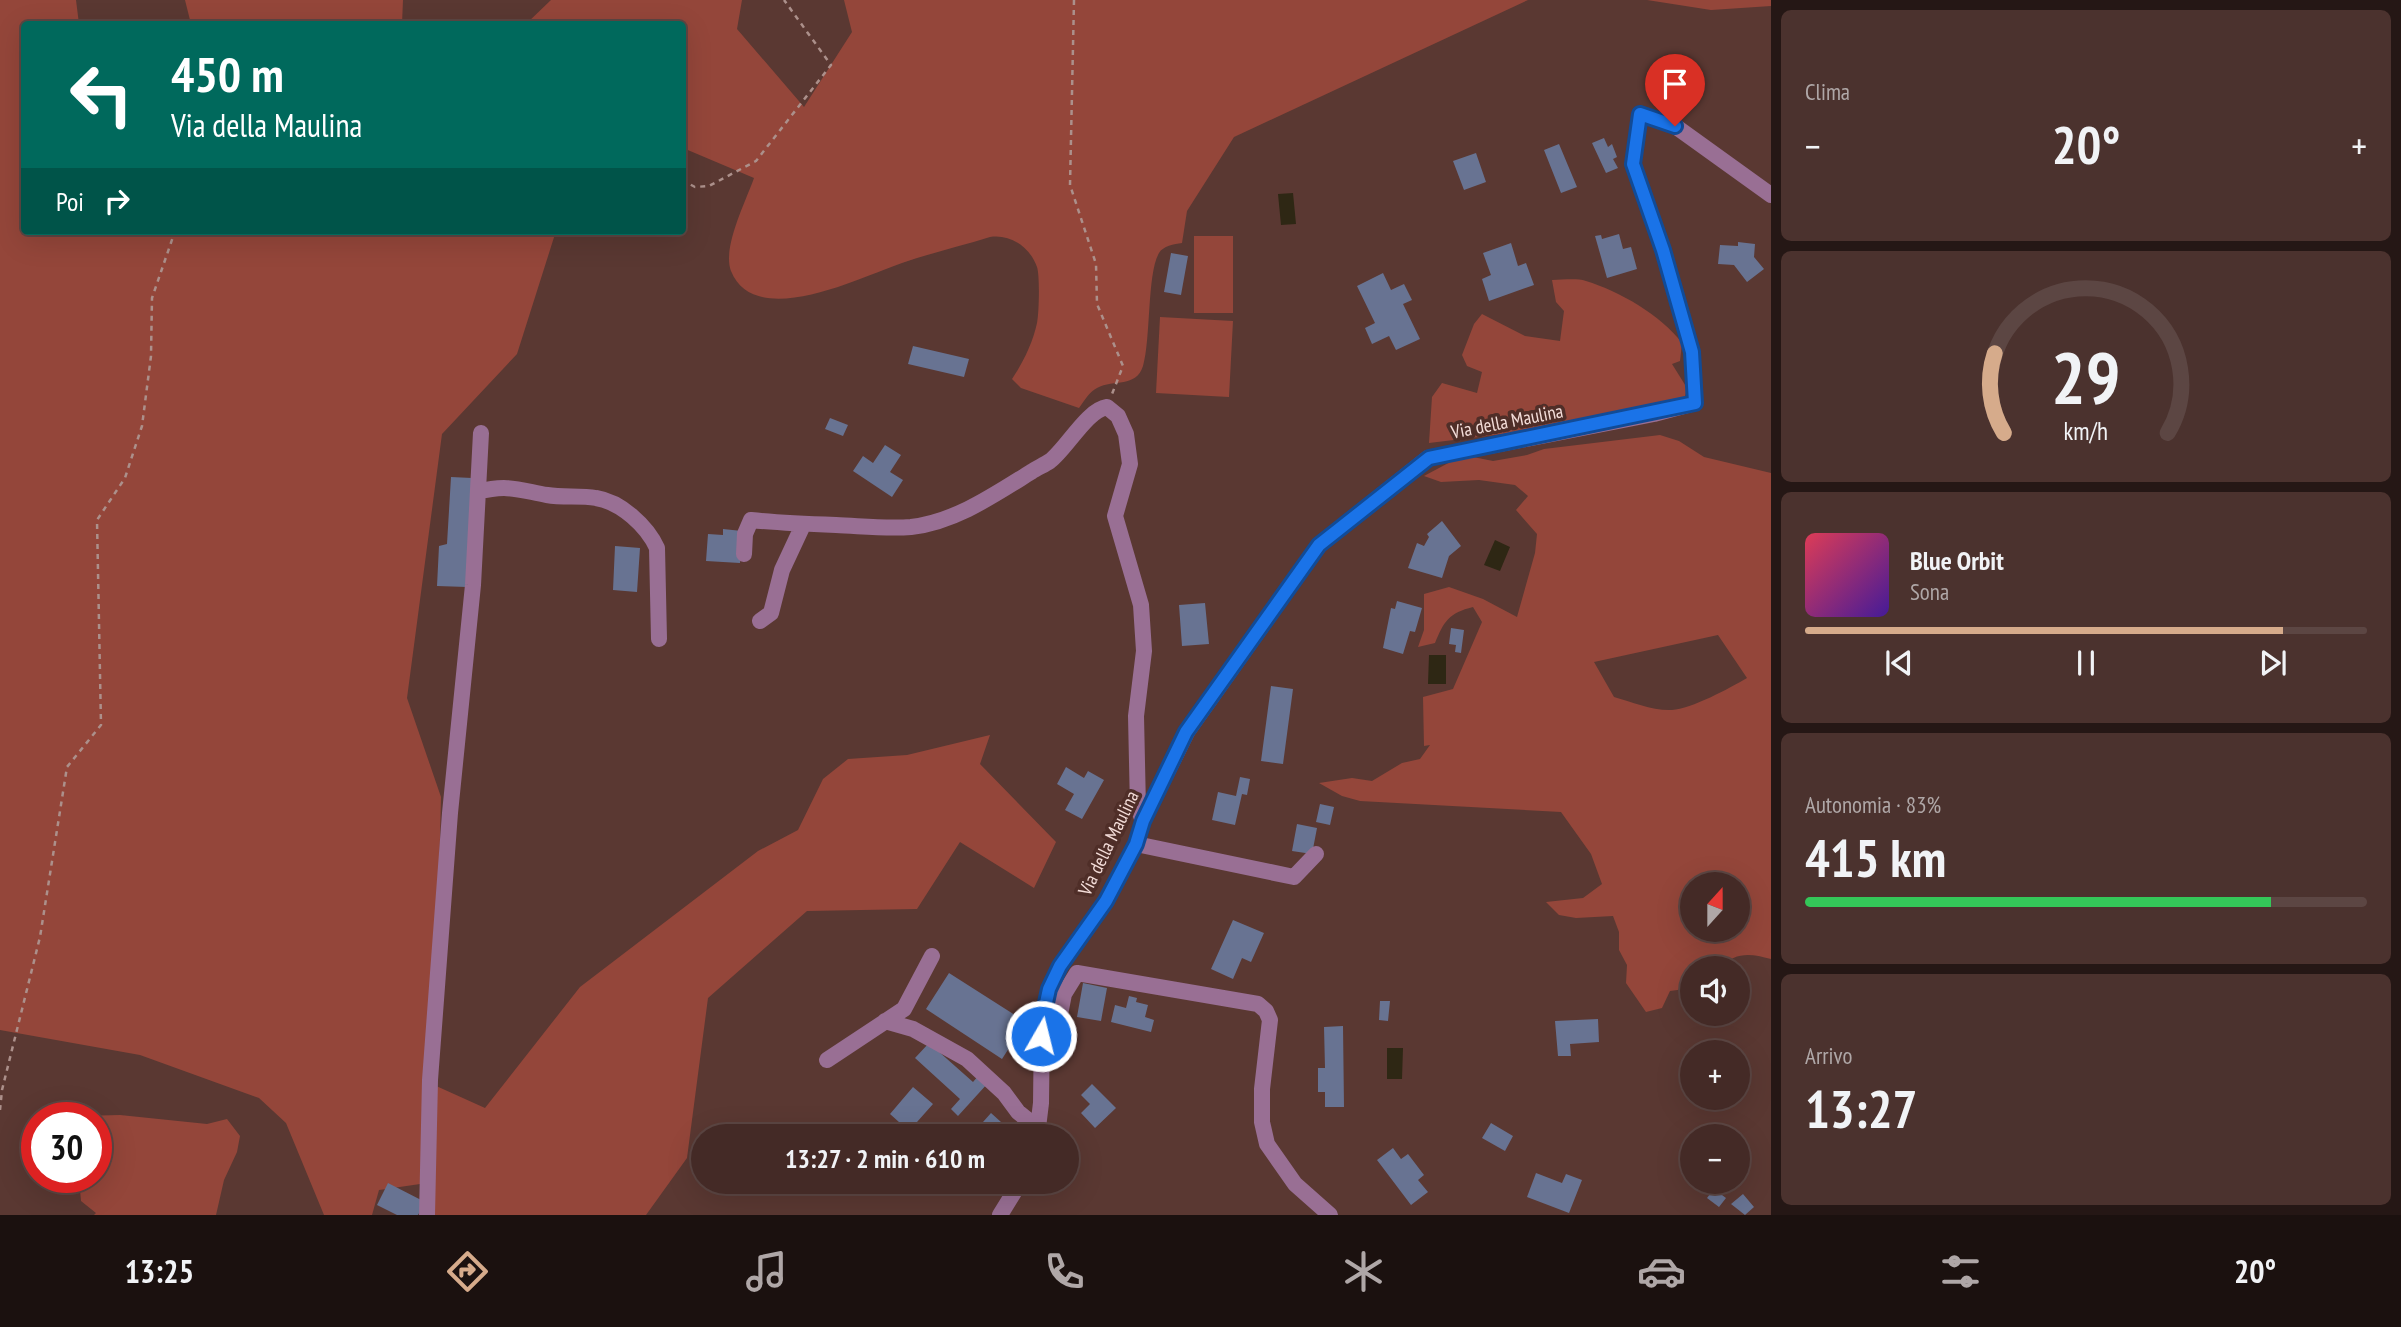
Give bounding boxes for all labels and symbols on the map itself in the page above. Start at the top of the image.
pin [1645,54,1705,126]
street label: Via della Maulina [1448,398,1565,444]
street label: Via della Maulina [1072,787,1144,900]
north arrow [1680,872,1750,942]
position arrow [1004,999,1078,1073]
speed limit sign: 30 [21,1102,112,1193]

